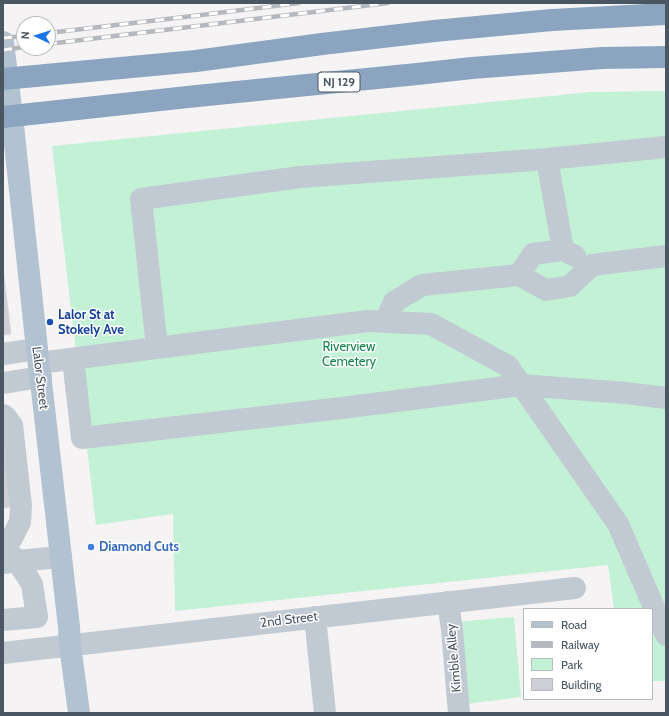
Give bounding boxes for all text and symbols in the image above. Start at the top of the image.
north arrow [16,16,56,56]
text: N [18,31,32,40]
road number: NJ 129 [318,72,360,92]
place label: Lalor St at Stokely Ave [58,307,124,338]
marker: Lalor St at Stokely Ave [45,317,55,327]
park label: Riverview Cemetery [322,339,376,370]
street label: Lalor Street [28,346,52,410]
place label: Diamond Cuts [99,539,179,555]
marker: Diamond Cuts [86,542,96,552]
legend [523,608,653,700]
street label: 2nd Street [259,609,319,631]
text: Road [561,617,587,632]
street label: Kimble Alley [443,623,465,693]
text: Railway [561,637,599,652]
text: Park [561,657,583,672]
text: Building [561,677,602,692]

